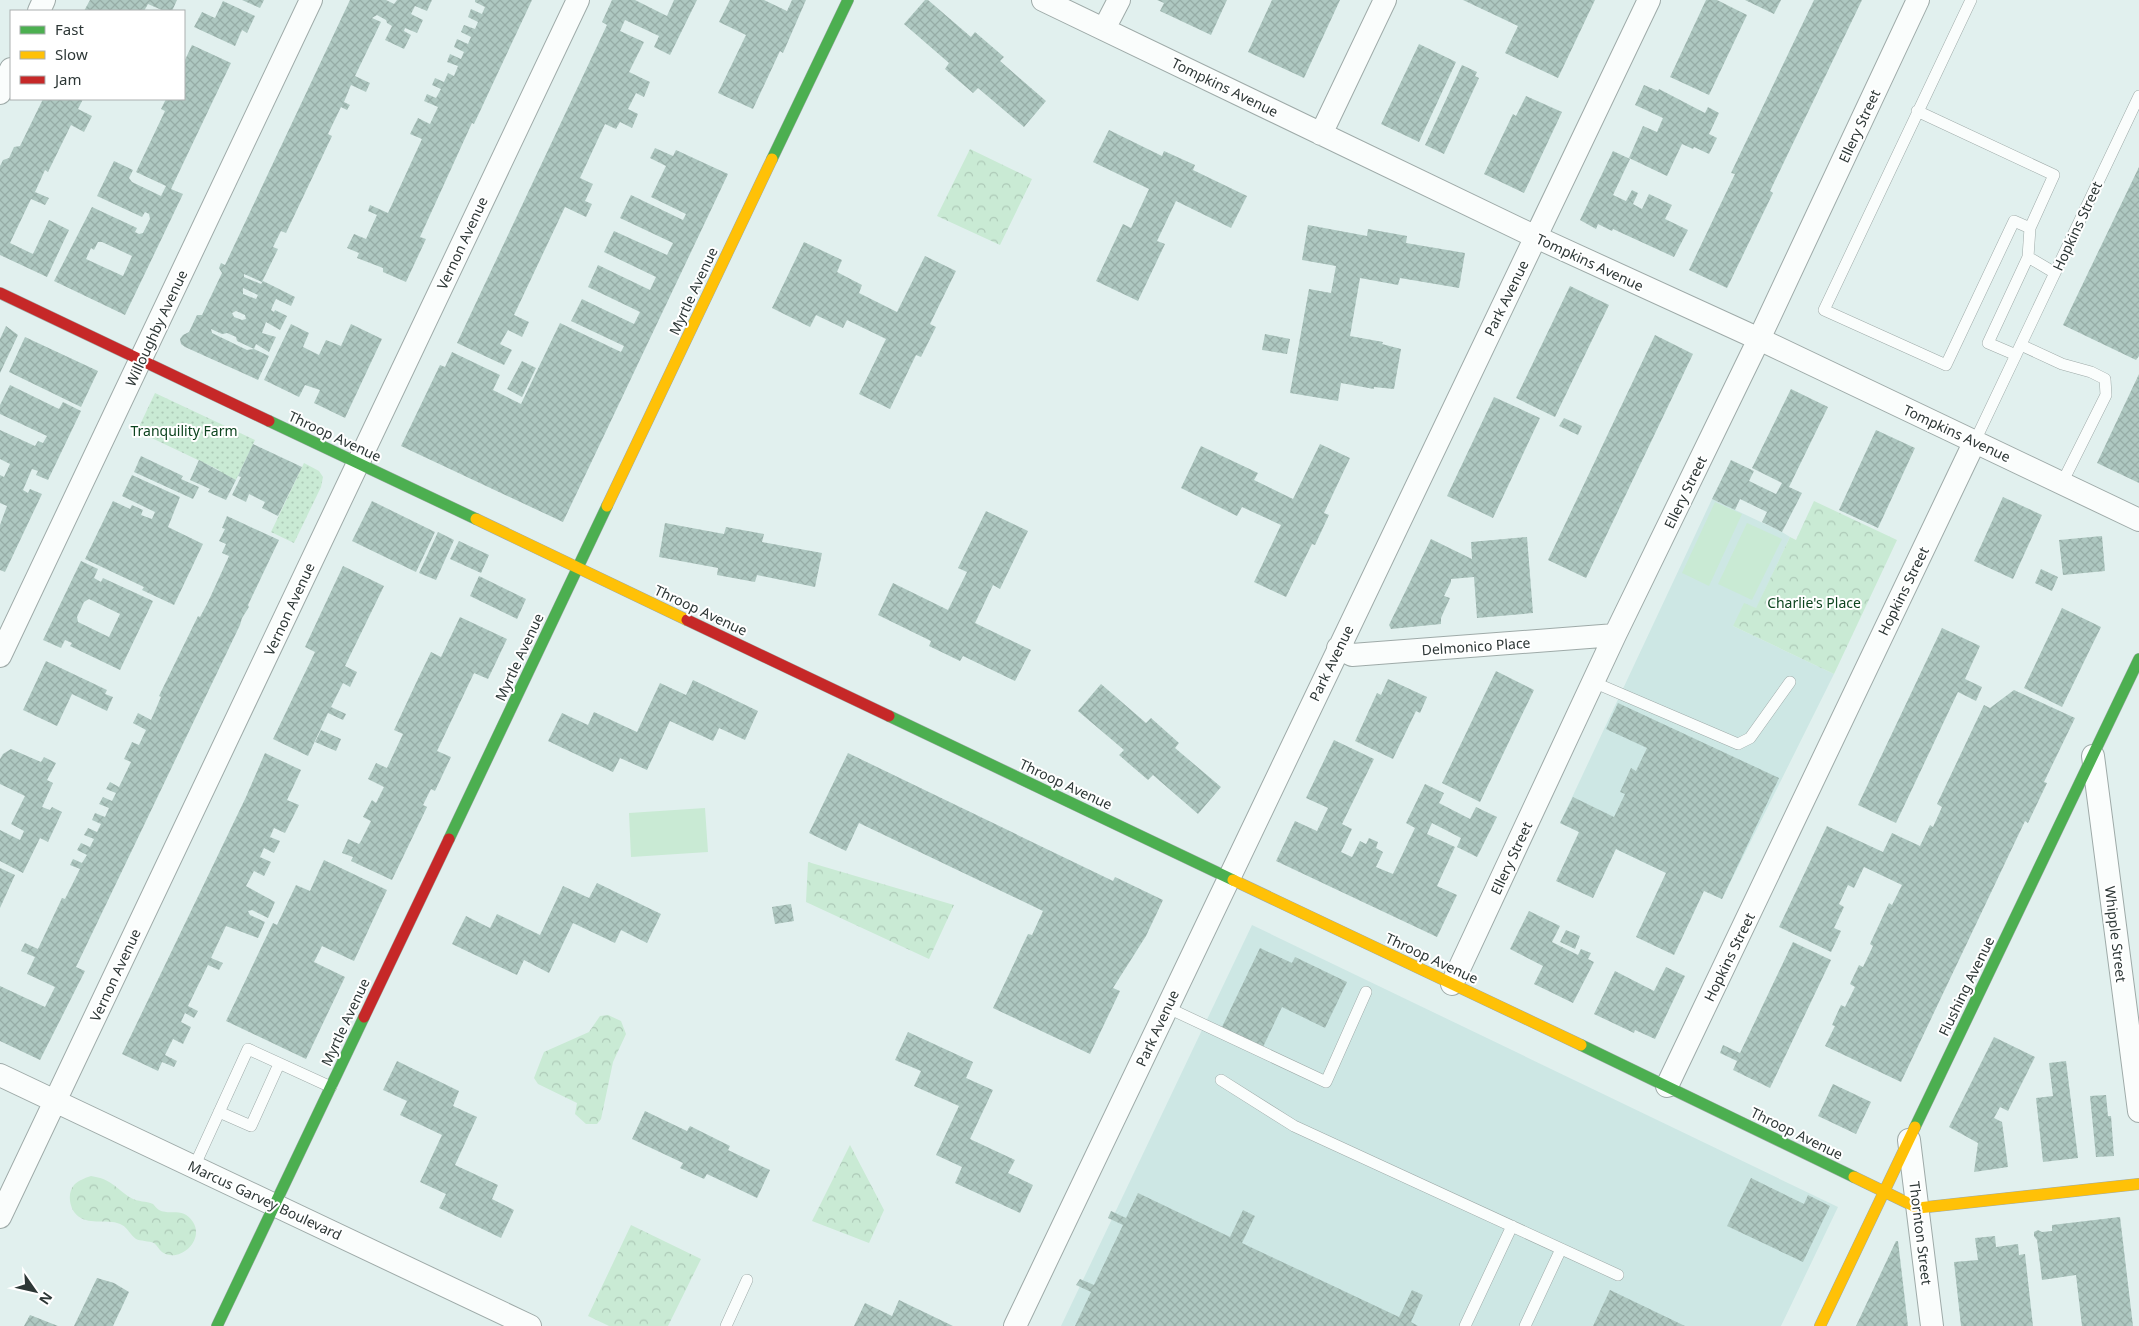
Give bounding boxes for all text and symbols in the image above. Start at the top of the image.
legend [10,10,185,100]
text: Fast [55,19,84,39]
text: Slow [55,44,88,64]
street label: Tompkins Avenue [1169,53,1281,121]
text: Jam [53,69,82,89]
street label: Ellery Street [1834,86,1884,166]
street label: Hopkins Street [2048,178,2106,274]
street label: Vernon Avenue [432,193,492,293]
street label: Tompkins Avenue [1533,229,1647,295]
street label: Myrtle Avenue [664,244,722,338]
street label: Park Avenue [1479,257,1533,339]
street label: Willoughby Avenue [121,267,191,389]
street label: Tompkins Avenue [1900,400,2014,466]
street label: Throop Avenue [286,406,385,466]
park label: Tranquility Farm [130,421,238,440]
street label: Ellery Street [1659,453,1711,531]
street label: Hopkins Street [1873,543,1933,639]
street label: Vernon Avenue [259,559,319,659]
street label: Throop Avenue [652,580,751,640]
park label: Charlie's Place [1767,593,1861,612]
street label: Myrtle Avenue [490,610,548,704]
street label: Park Avenue [1304,622,1358,704]
street label: Delmonico Place [1421,633,1531,659]
street label: Throop Avenue [1017,754,1116,814]
street label: Ellery Street [1486,818,1536,898]
street label: Whipple Street [2101,885,2131,983]
street label: Hopkins Street [1699,909,1759,1005]
street label: Vernon Avenue [85,925,145,1025]
street label: Throop Avenue [1383,928,1482,988]
street label: Flushing Avenue [1934,933,1998,1039]
street label: Myrtle Avenue [316,975,374,1069]
street label: Park Avenue [1131,987,1183,1069]
street label: Throop Avenue [1748,1102,1846,1164]
street label: Marcus Garvey Boulevard [185,1156,345,1244]
street label: Thornton Street [1905,1180,1937,1286]
north arrow [10,1266,60,1316]
text: N [35,1289,57,1309]

